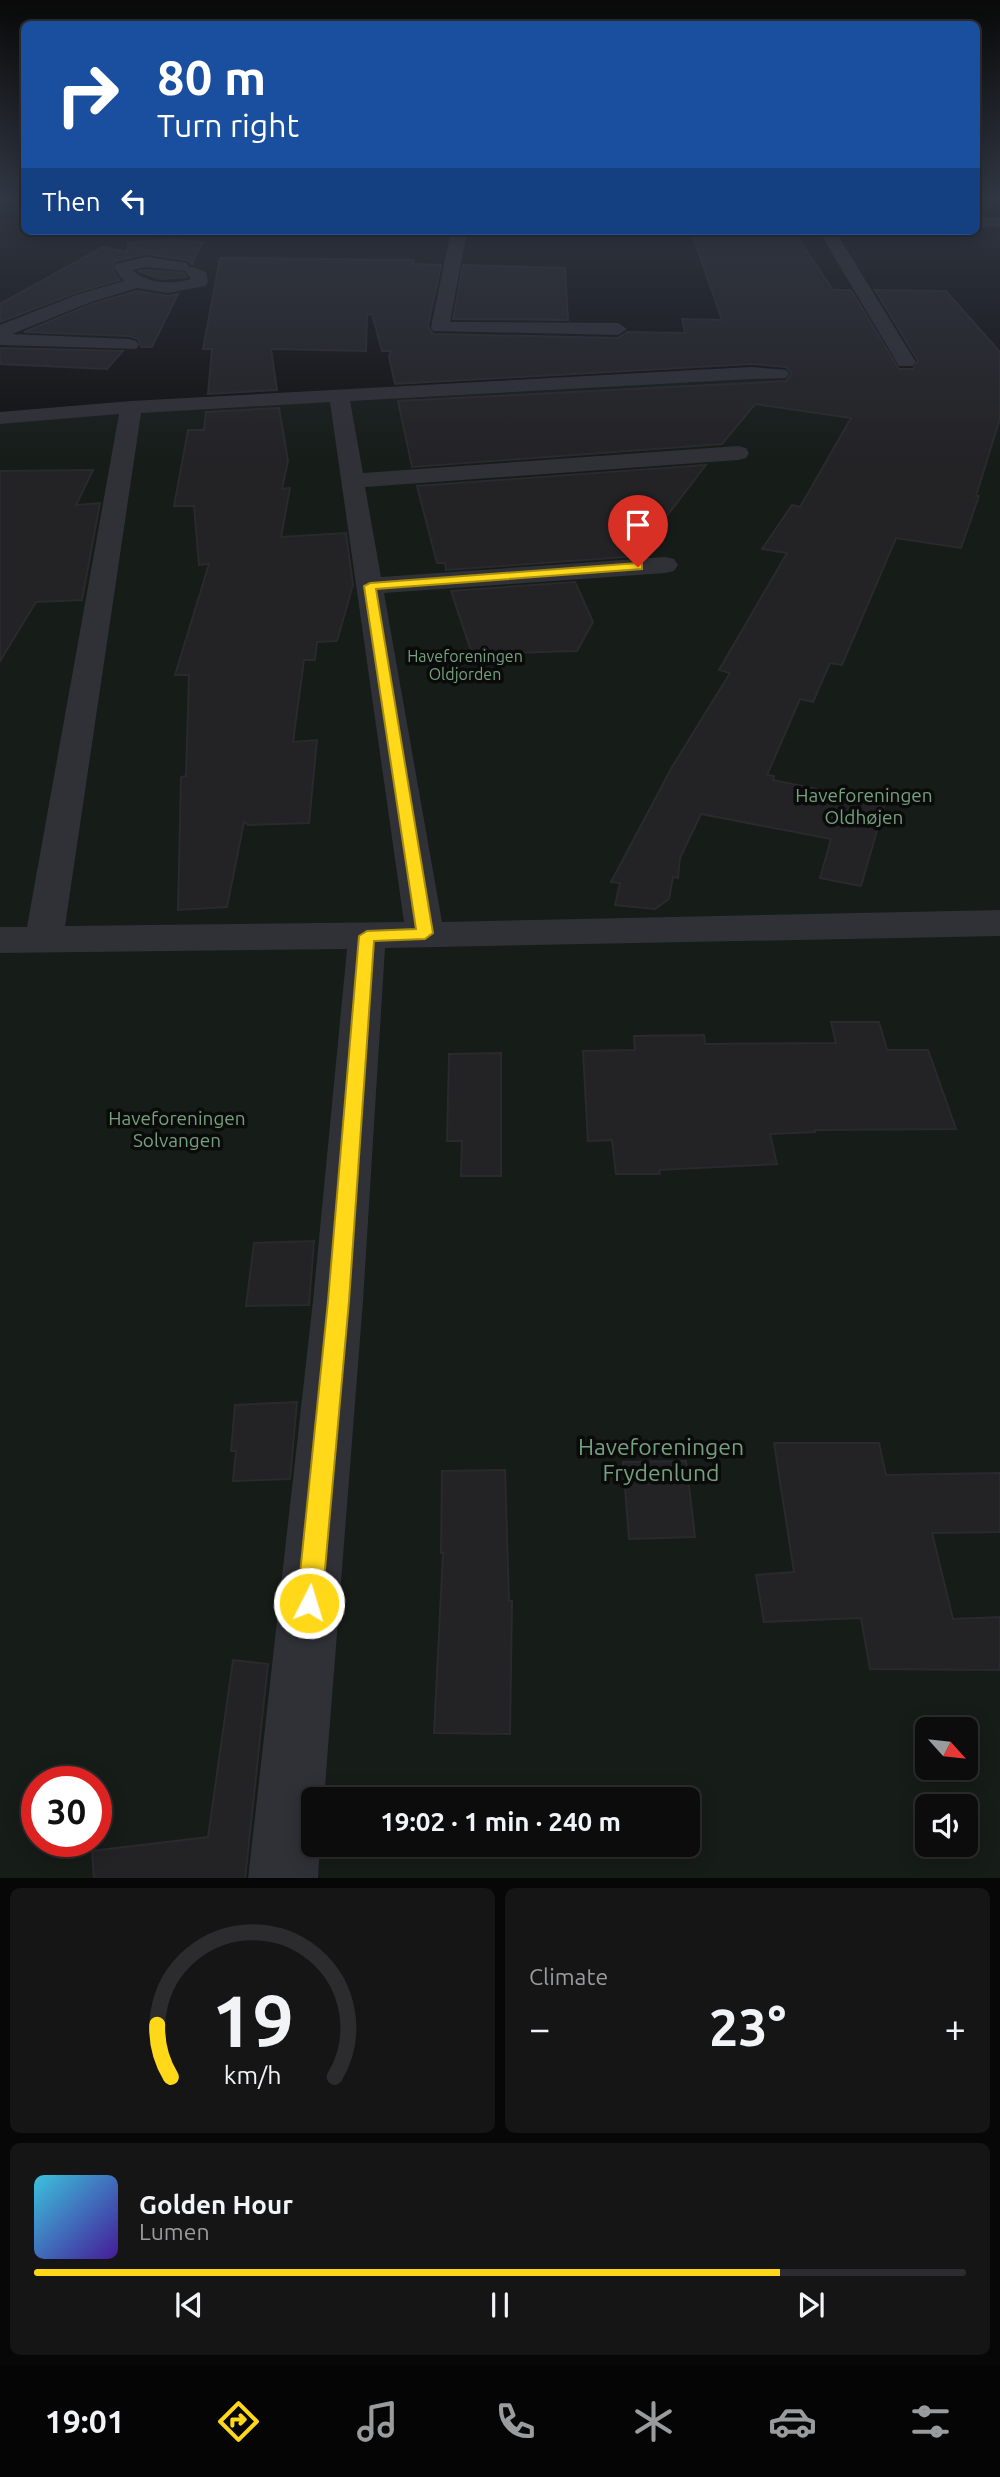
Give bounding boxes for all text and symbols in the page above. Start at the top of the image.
icon: right [42,49,133,140]
text: 80 m [157,49,266,104]
text: Turn right [157,107,299,143]
icon: left [115,182,153,220]
text: Then [42,187,101,216]
pin [608,495,668,567]
icon: arrive [619,506,657,544]
park label: Haveforeningen Oldjorden [407,647,523,683]
park label: Haveforeningen Oldhøjen [795,784,933,828]
park label: Haveforeningen Solvangen [108,1107,246,1151]
park label: Haveforeningen Frydenlund [578,1434,744,1485]
position arrow [272,1566,346,1640]
north arrow [915,1717,978,1780]
map controls [915,1717,978,1857]
speed limit sign: 30 [21,1766,112,1857]
button: sound [915,1794,978,1857]
text: 19:02 · 1 min · 240 m [380,1807,621,1836]
text: Climate [529,1964,608,1989]
text: 19 [211,1979,294,2061]
text: 23° [709,1998,786,2056]
text: − [529,2007,550,2049]
text: + [945,2007,966,2049]
text: km/h [224,2060,281,2088]
text: Golden Hour [139,2190,293,2219]
text: Lumen [139,2219,210,2244]
icon: previous [170,2286,208,2324]
icon: pause [481,2286,519,2324]
icon: next [792,2286,830,2324]
icon: directions [214,2397,263,2446]
icon: music [353,2397,402,2446]
icon: phone [491,2397,540,2446]
icon: climate [629,2397,678,2446]
icon: car [768,2397,817,2446]
icon: filters [906,2397,955,2446]
text: 19:01 [45,2403,125,2439]

